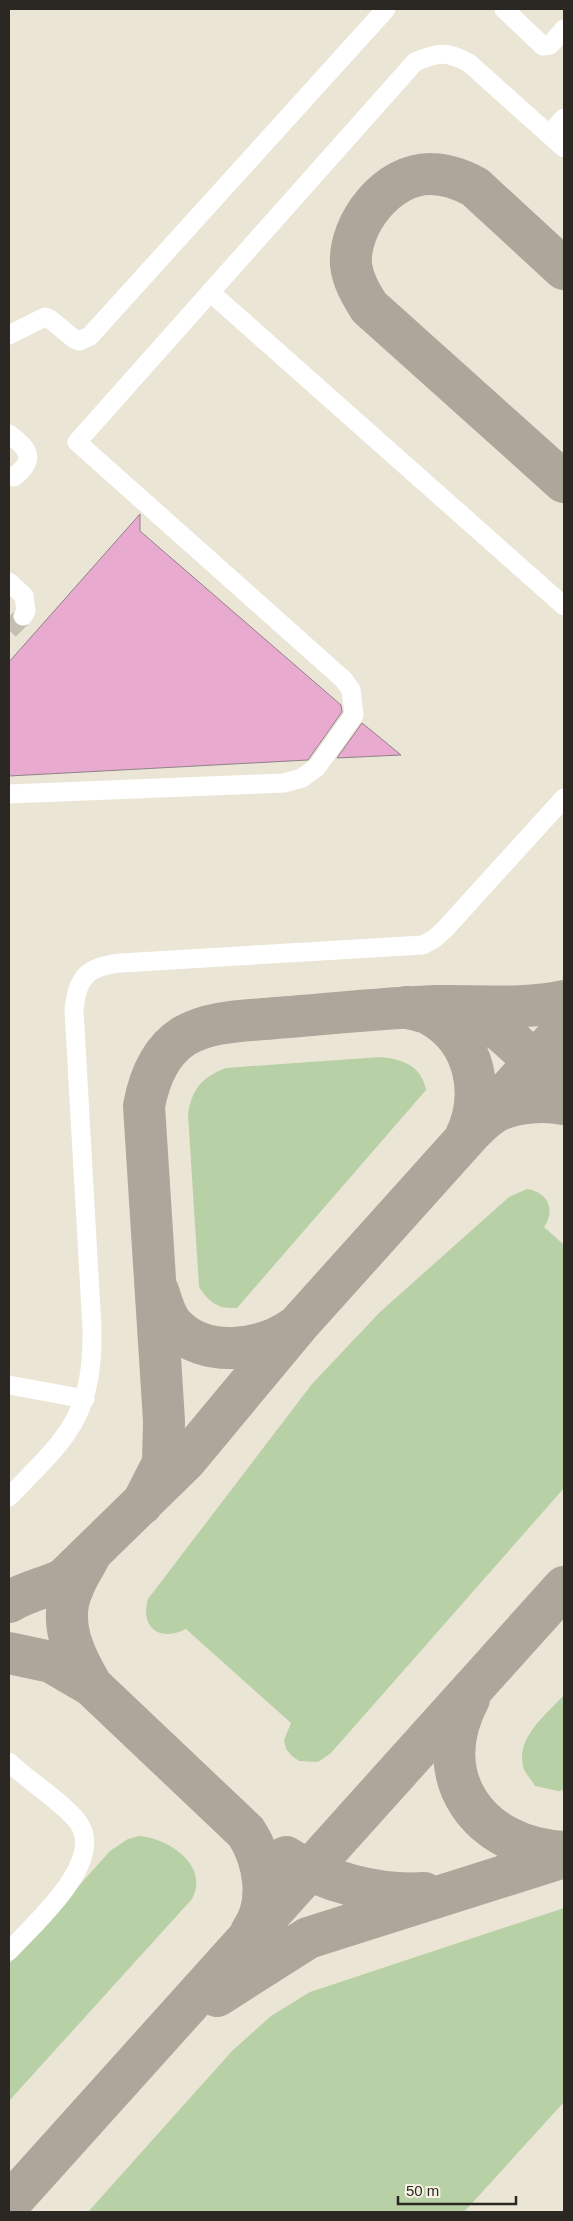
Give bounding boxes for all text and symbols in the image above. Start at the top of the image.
scale bar [398,2174,516,2206]
text: 50 m [406,2182,439,2199]

